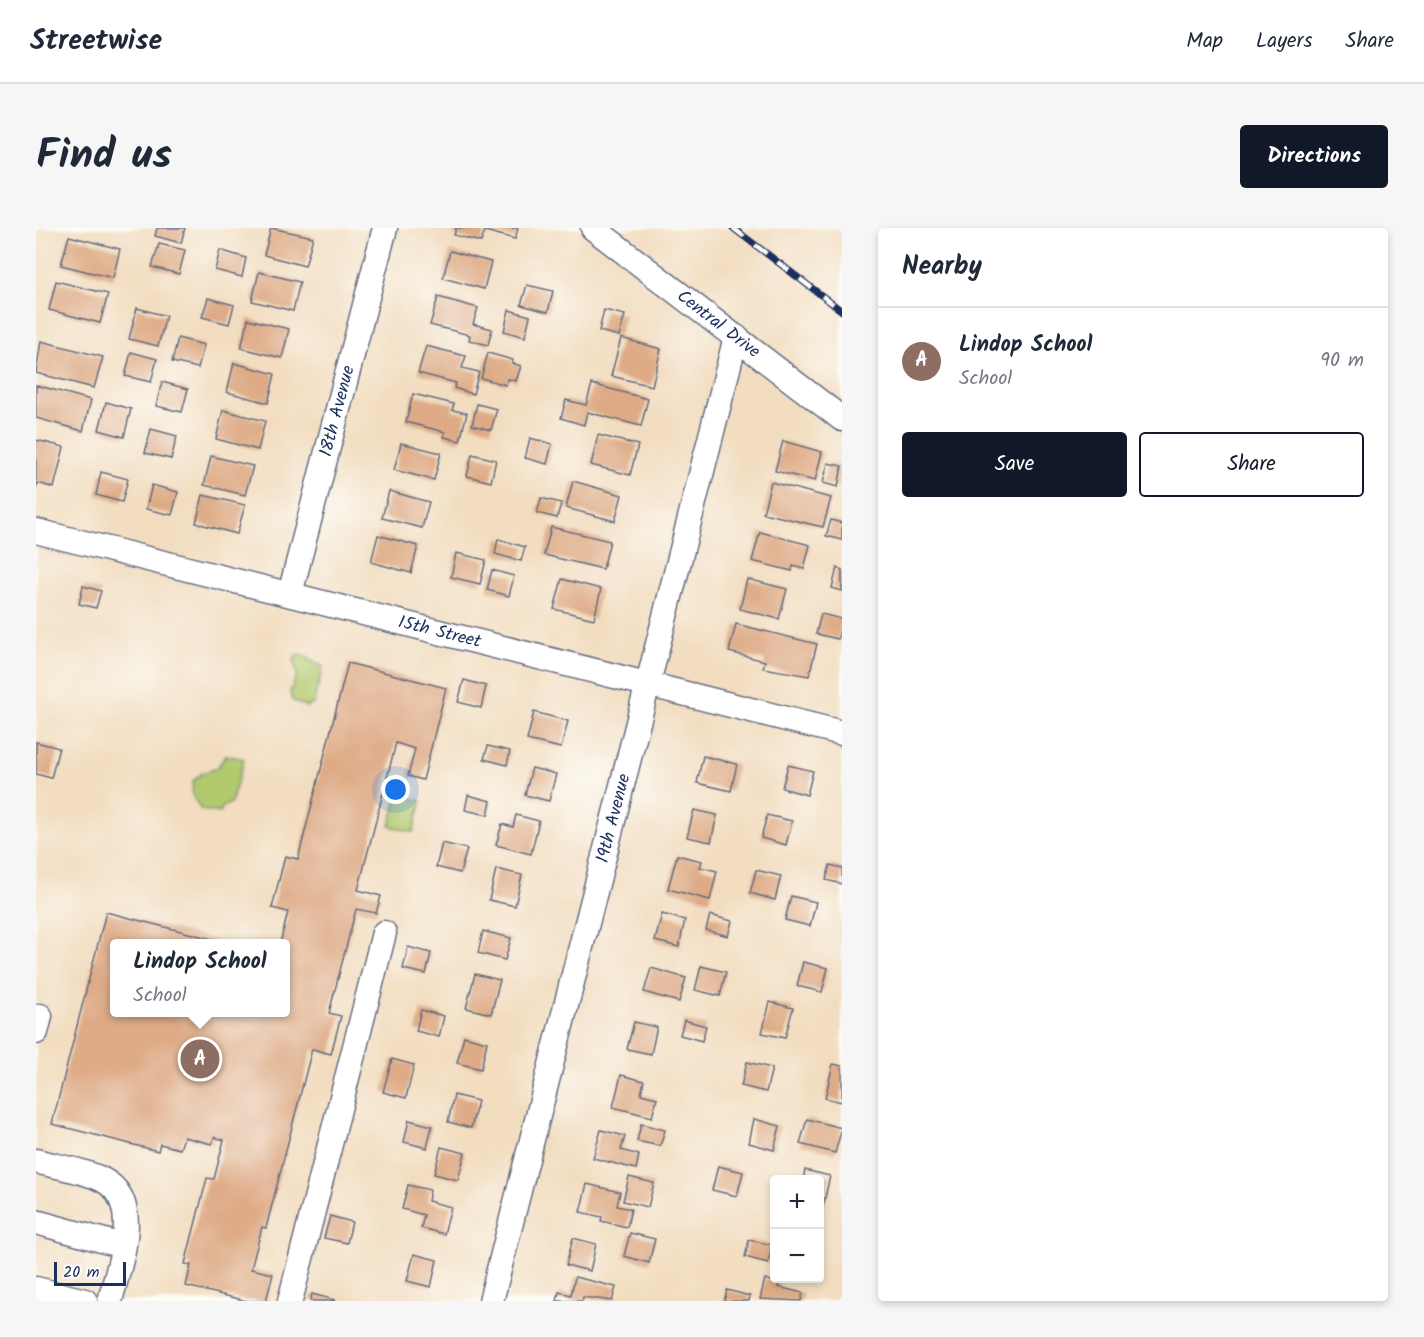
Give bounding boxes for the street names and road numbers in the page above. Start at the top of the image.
street label: Central Drive [670,282,767,366]
street label: 18th Avenue [312,362,363,460]
street label: 15th Street [395,608,485,657]
street label: 19th Avenue [588,771,639,866]

